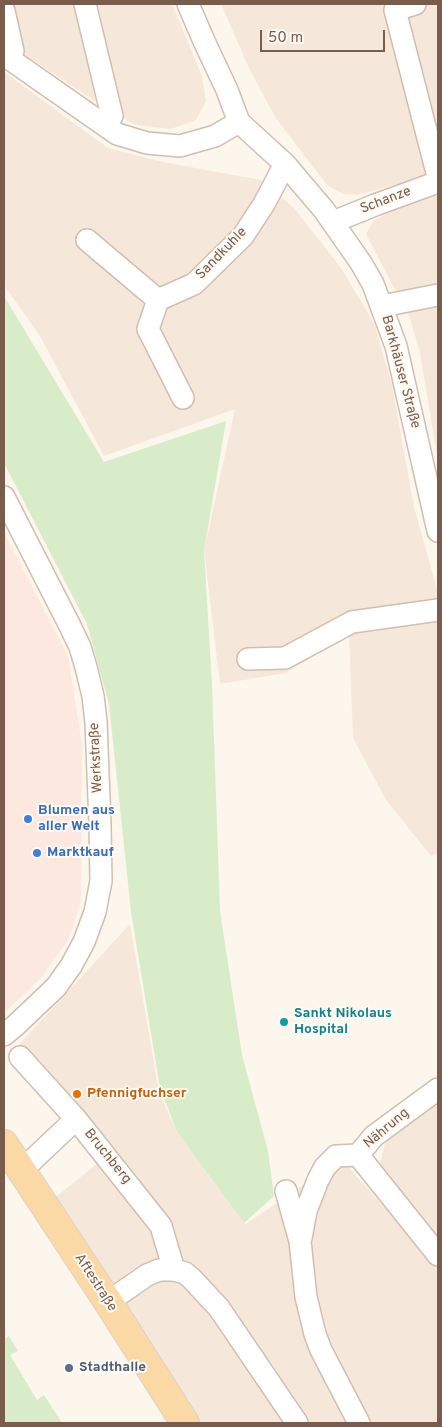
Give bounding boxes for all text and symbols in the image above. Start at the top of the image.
scale bar [262,20,387,52]
text: 50 m [268,29,303,48]
street label: Schanze [358,184,414,218]
street label: Sandkuhle [193,224,251,284]
street label: Barkhäuser Straße [377,314,423,430]
street label: Werkstraße [87,722,107,794]
place label: Blumen aus aller Welt [38,803,115,836]
marker: Blumen aus aller Welt [22,813,34,825]
place label: Marktkauf [47,845,114,861]
marker: Marktkauf [31,847,43,859]
place label: Sankt Nikolaus Hospital [294,1006,392,1038]
marker: Sankt Nikolaus Hospital [278,1016,290,1028]
place label: Pfennigfuchser [87,1086,187,1102]
marker: Pfennigfuchser [71,1088,83,1100]
street label: Nährung [361,1105,413,1153]
street label: Bruchberg [80,1126,134,1188]
street label: Aftestraße [70,1251,120,1315]
place label: Stadthalle [79,1360,146,1376]
marker: Stadthalle [63,1362,75,1374]

